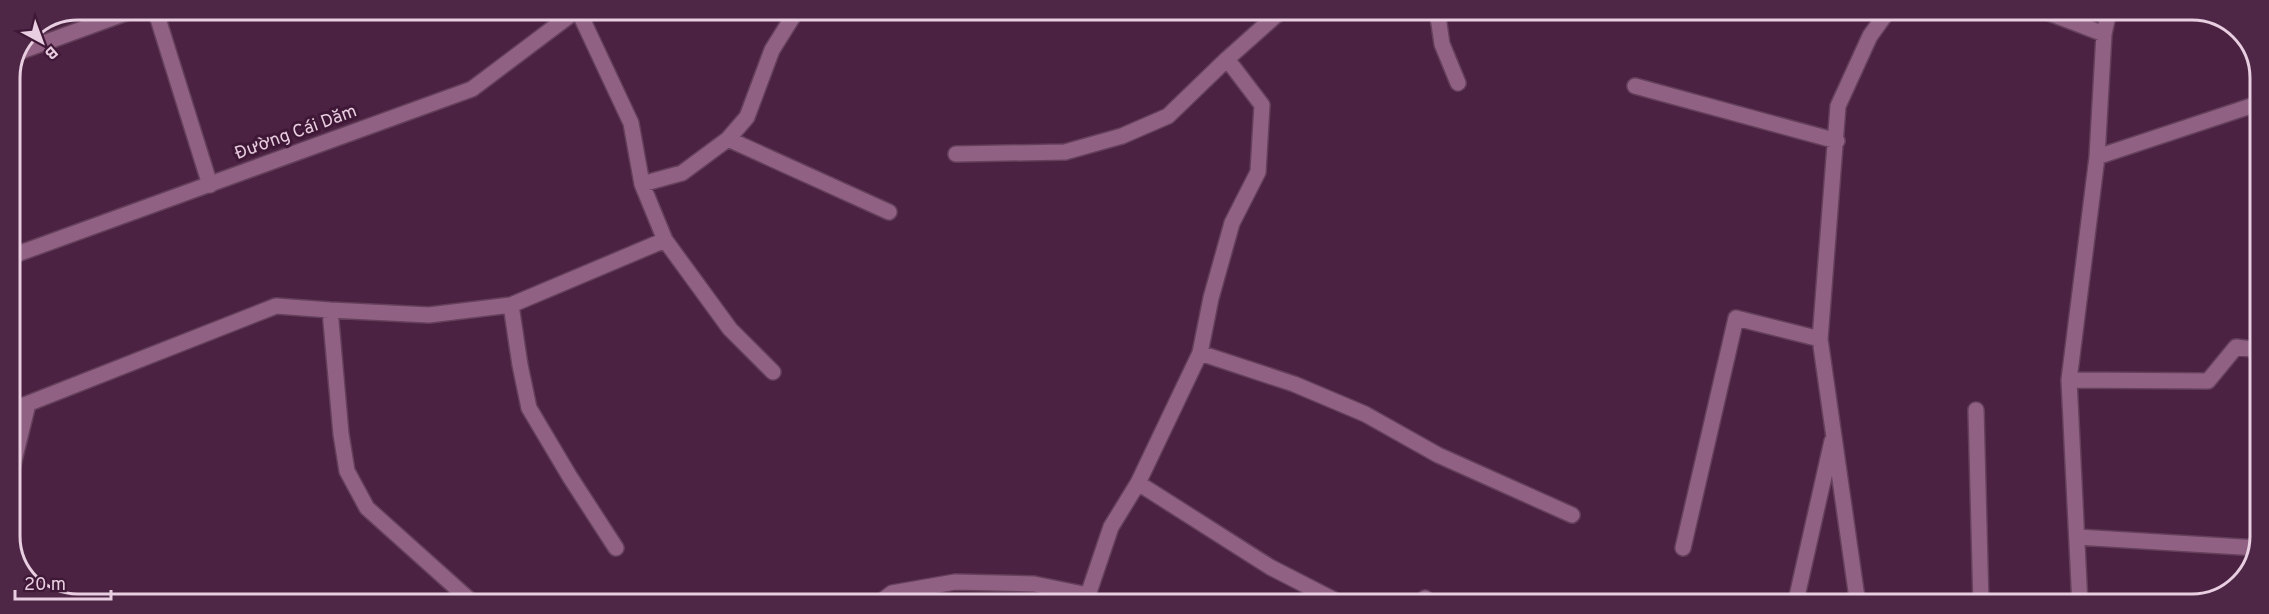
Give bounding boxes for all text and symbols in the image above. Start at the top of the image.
north arrow [12,12,72,72]
text: B [40,41,61,63]
street label: Đường Cái Dăm [232,100,360,166]
scale bar [15,563,111,601]
text: 20 m [24,574,66,597]

